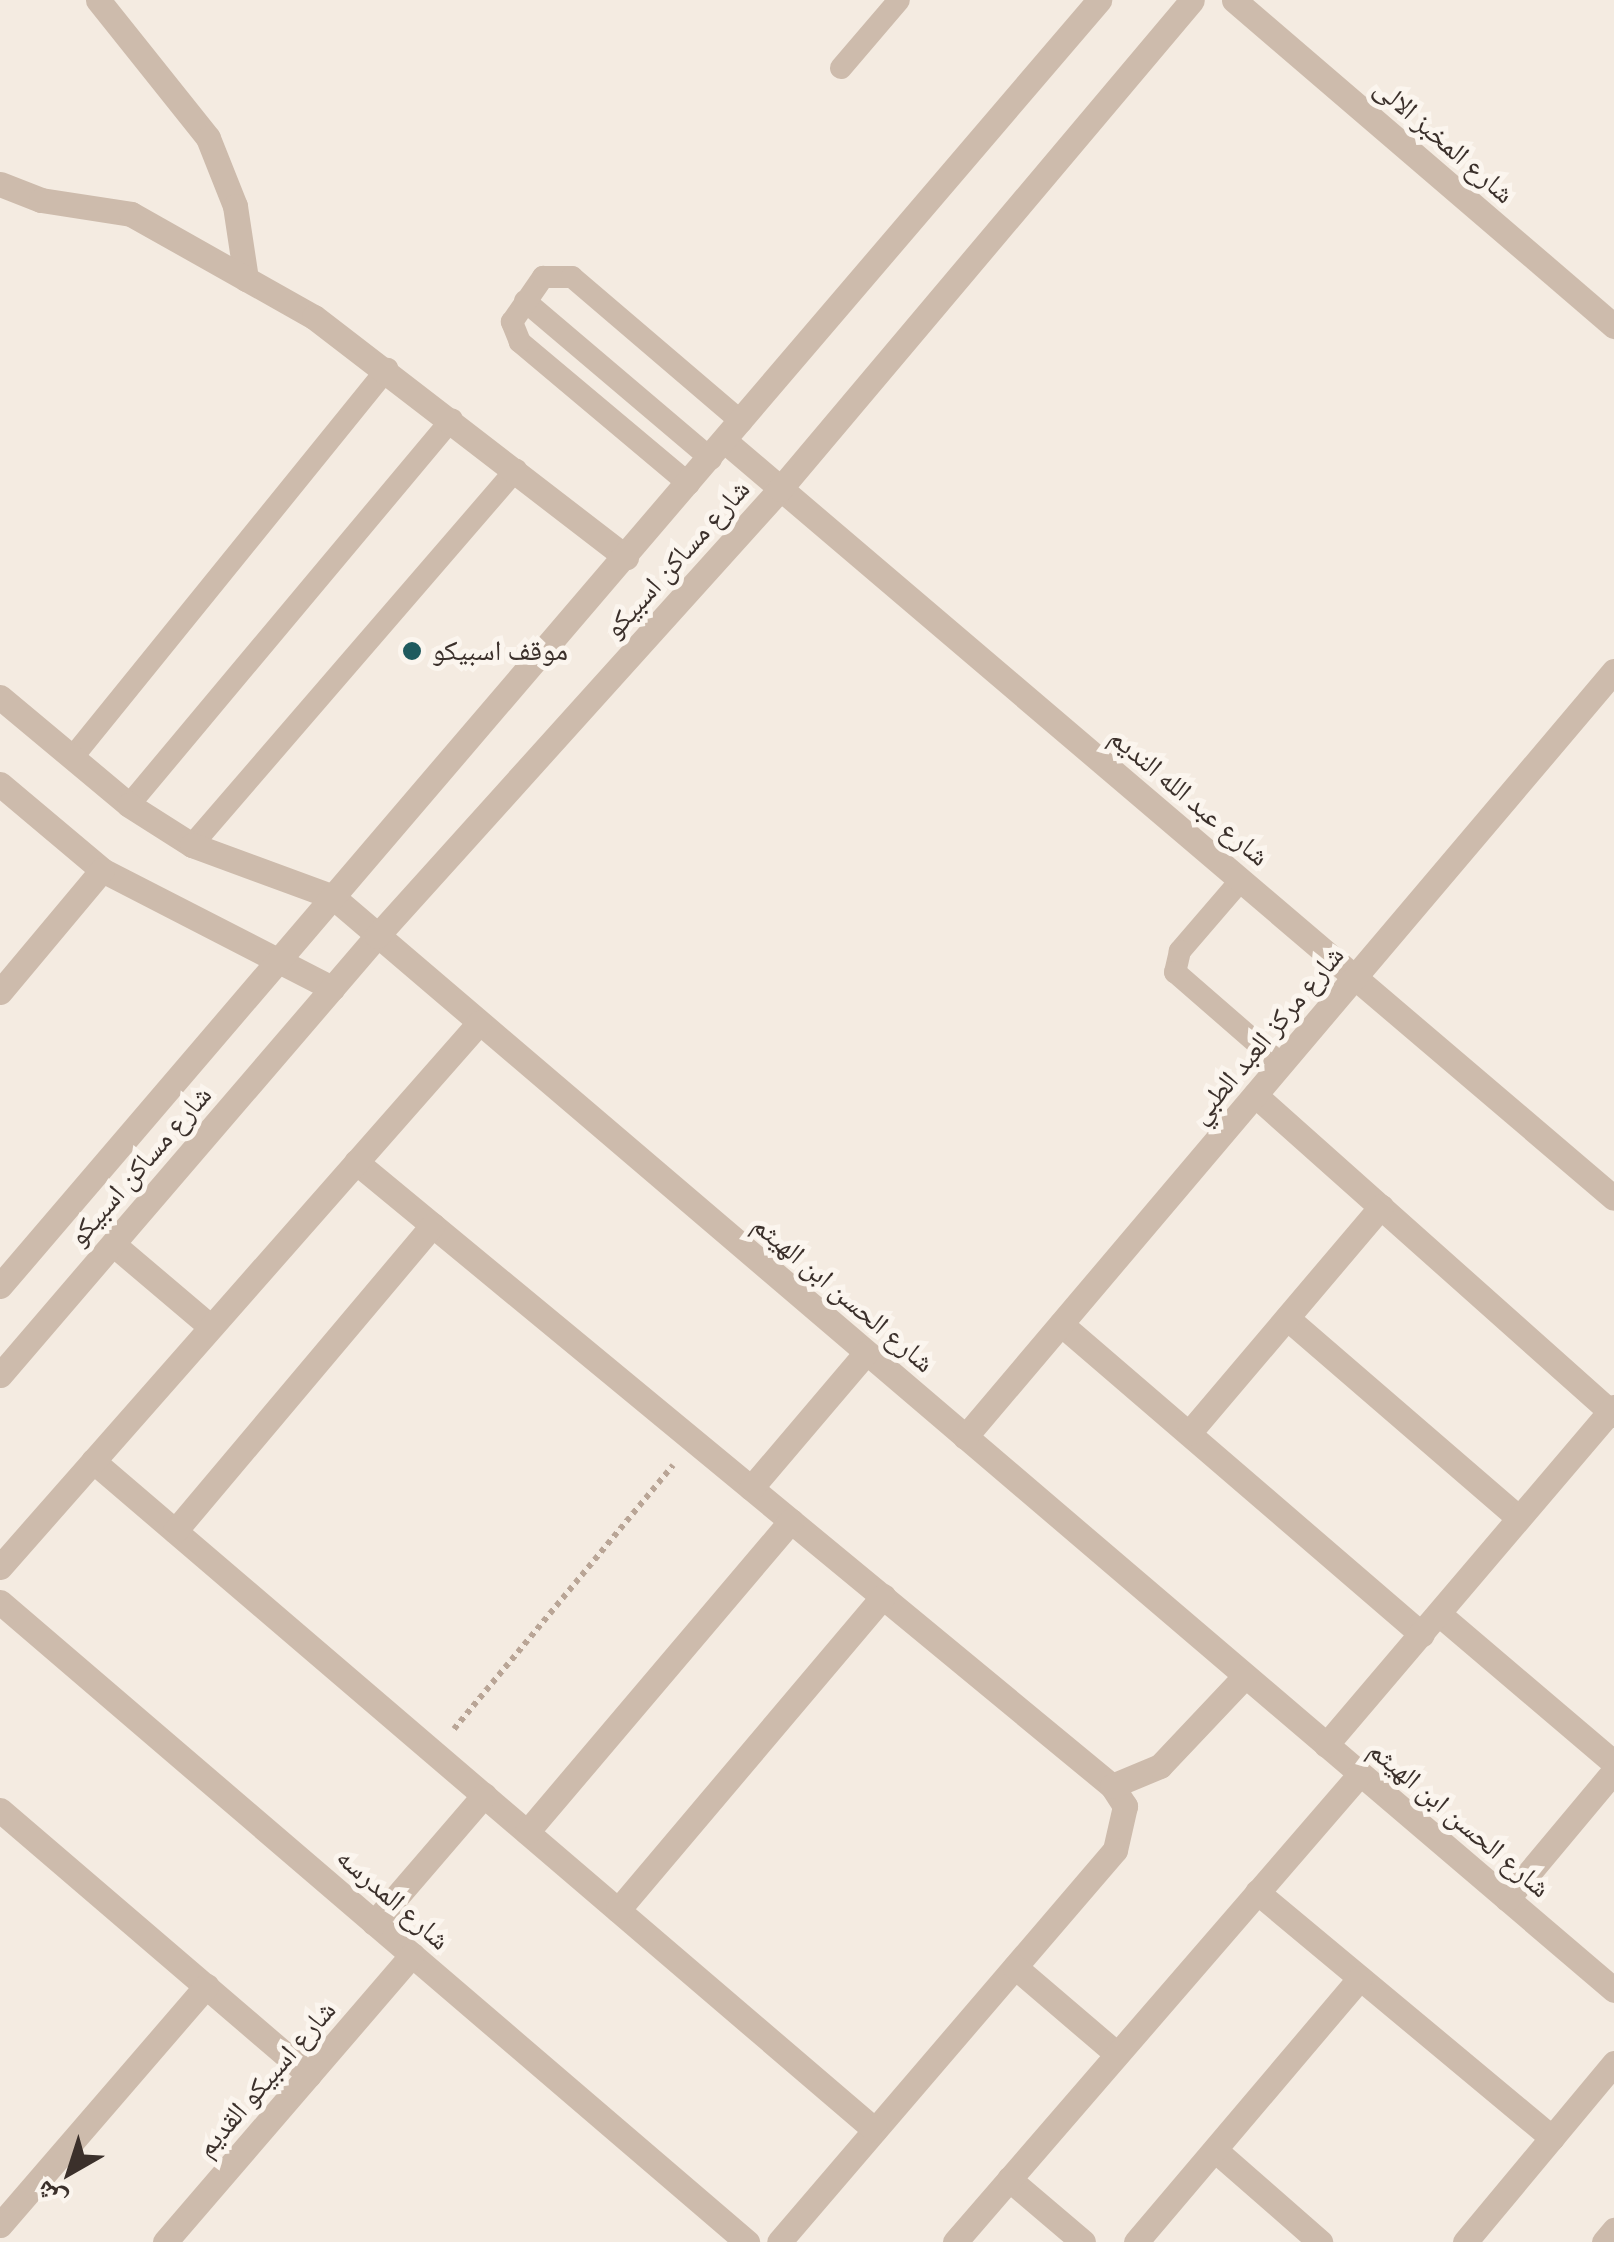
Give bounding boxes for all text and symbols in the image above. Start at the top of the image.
street label: شارع المخبز الالى [1367,71,1521,211]
street label: شارع مساكن اسبيكو [597,473,757,645]
place label: موقف اسبيكو [432,634,568,668]
marker: موقف اسبيكو [401,640,423,662]
street label: شارع عبد الله النديم [1102,721,1276,873]
street label: شارع مركز العبد الطبي [1183,939,1351,1131]
street label: شارع مساكن اسبيكو [61,1079,219,1253]
street label: شارع الحسن ابن الهيثم [745,1208,941,1380]
street label: شارع الحسن ابن الهيثم [1361,1733,1557,1905]
street label: شارع المدرسه [330,1841,456,1957]
street label: شارع اسبيكو القديم [189,1994,343,2164]
north arrow [20,2122,120,2222]
text: ش [29,2173,73,2218]

